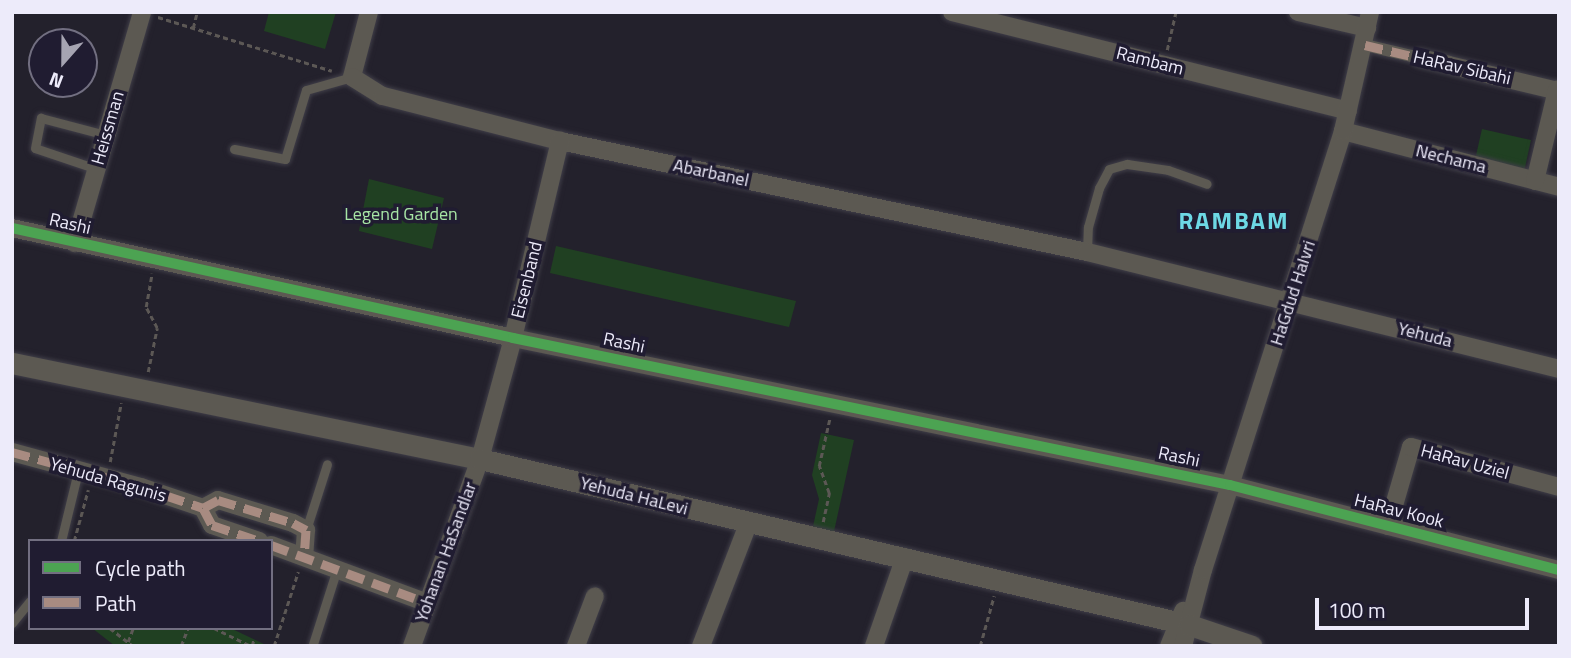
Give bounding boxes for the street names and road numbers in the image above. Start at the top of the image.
street label: Rambam [1114,42,1186,80]
street label: HaRav Sibahi [1411,46,1513,90]
street label: Heissman [87,89,129,167]
street label: Nechama [1414,140,1488,178]
street label: Abarbanel [671,154,751,192]
street label: Rashi [47,209,93,239]
street label: HaGdud HaIvri [1266,238,1320,348]
street label: Eisenband [507,239,547,321]
street label: Yehuda [1396,318,1454,352]
street label: Rashi [601,328,647,358]
street label: HaRav Uziel [1418,440,1512,484]
street label: Rashi [1156,442,1202,472]
street label: Yehuda Ragunis [47,453,169,507]
street label: Yehuda HaLevi [578,472,690,520]
street label: Yohanan HaSandlar [411,479,481,625]
street label: HaRav Kook [1352,489,1446,533]

